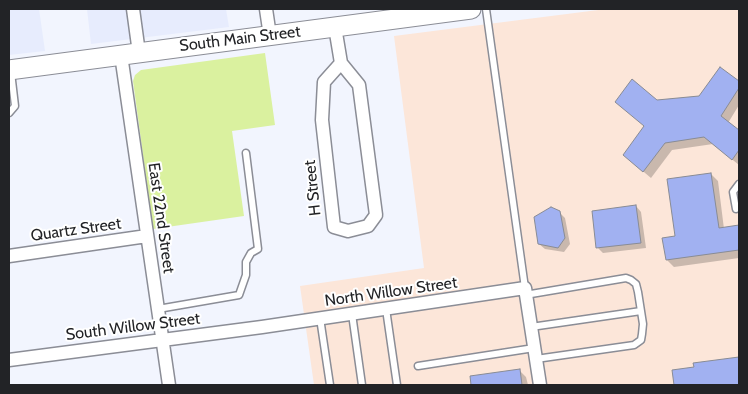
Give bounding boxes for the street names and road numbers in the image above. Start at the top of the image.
street label: South Main Street [178,22,302,56]
street label: H Street [301,159,325,217]
street label: East 22nd Street [144,161,178,275]
street label: Quartz Street [30,214,122,246]
street label: North Willow Street [324,273,458,311]
street label: South Willow Street [65,309,201,345]

